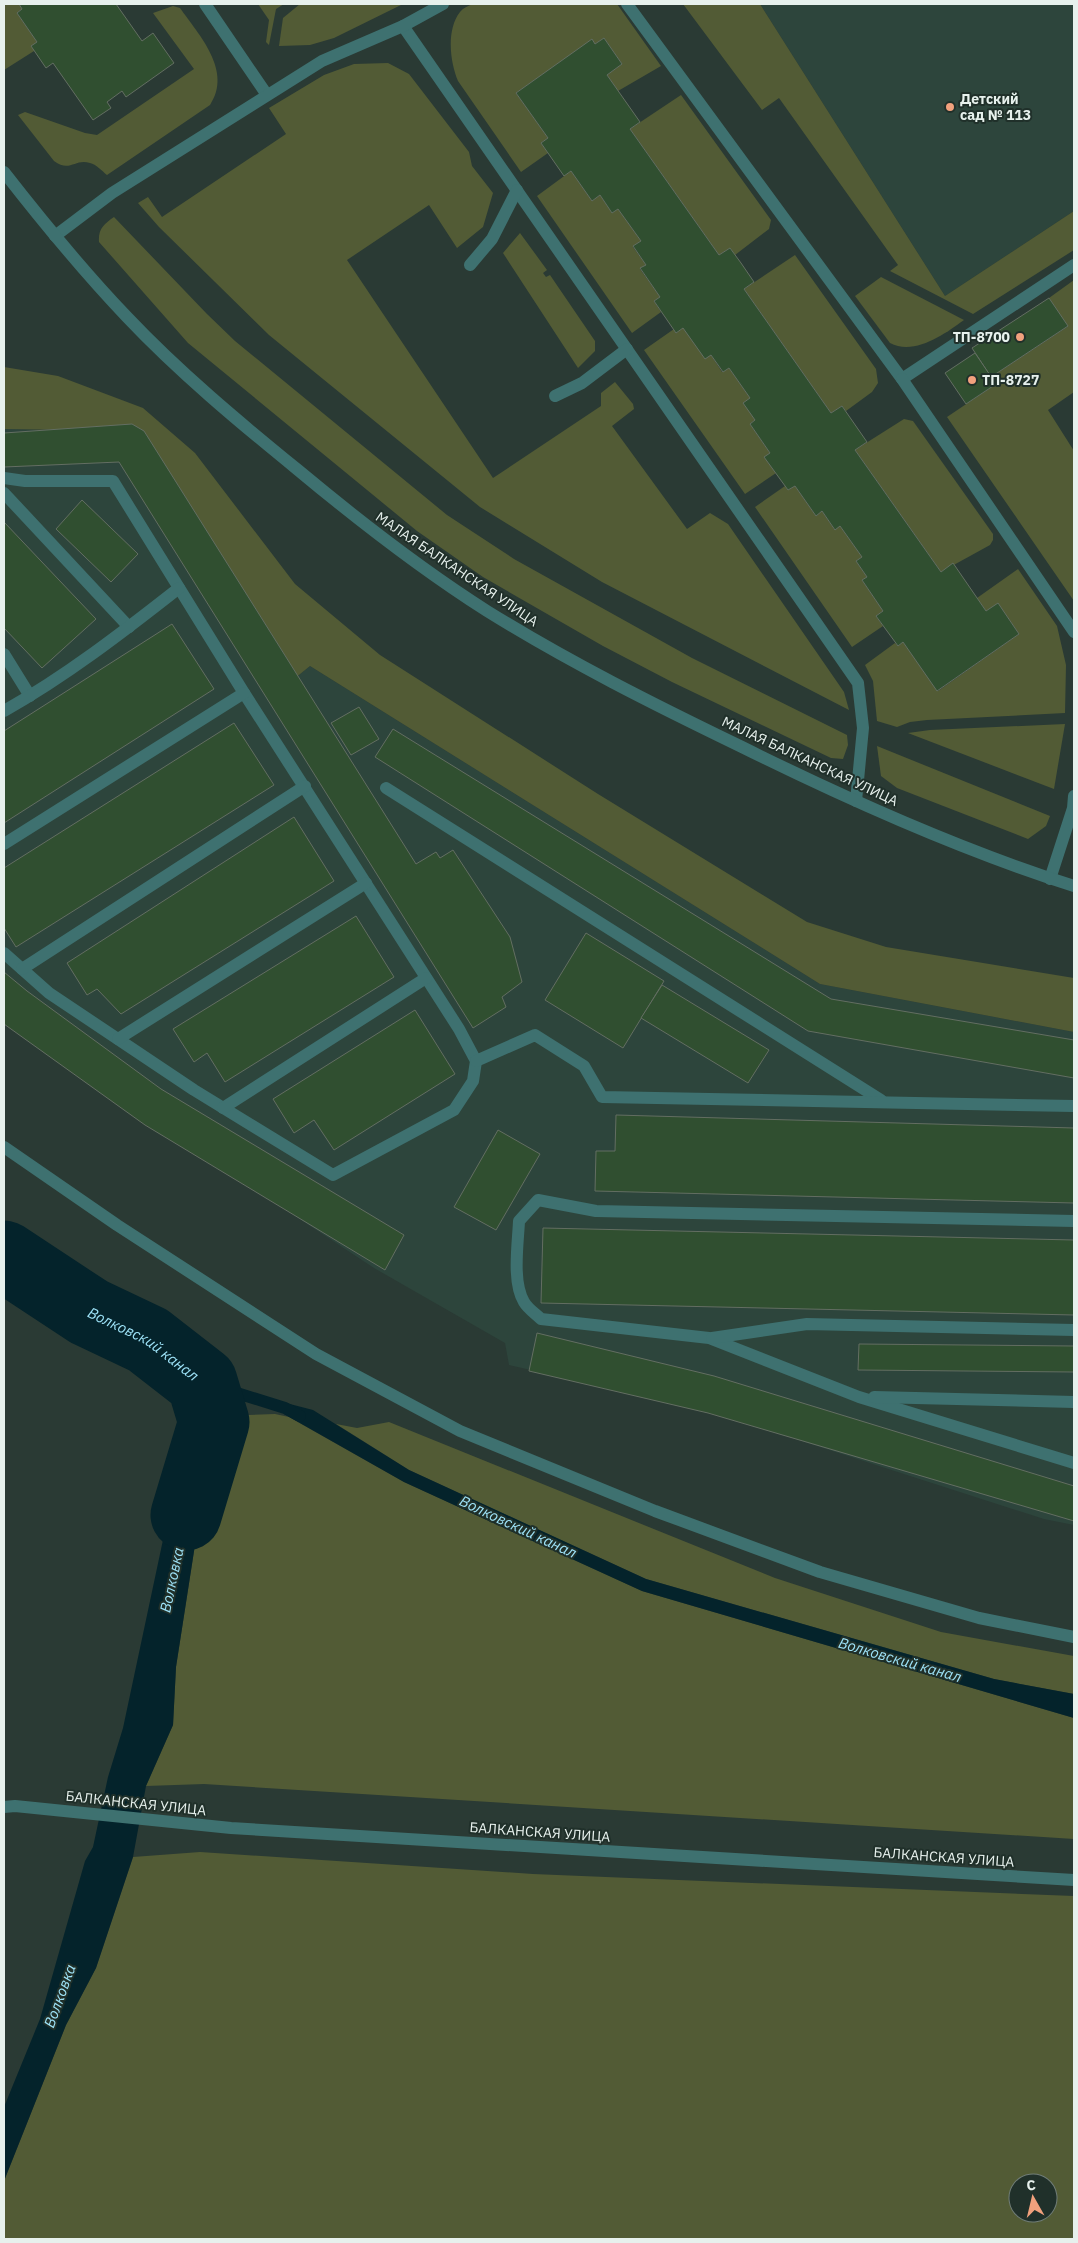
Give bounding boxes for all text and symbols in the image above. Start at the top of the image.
place label: Детский сад № 113 [960,90,1031,124]
marker: Детский сад № 113 [944,101,956,113]
place label: ТП-8700 [953,328,1010,346]
marker: ТП-8700 [1014,331,1026,343]
place label: ТП-8727 [982,371,1039,389]
marker: ТП-8727 [966,374,978,386]
street label: МАЛАЯ БАЛКАНСКАЯ УЛИЦА [372,508,542,630]
street label: МАЛАЯ БАЛКАНСКАЯ УЛИЦА [719,712,901,810]
water label: Волковский канал [85,1303,203,1385]
water label: Волковский канал [456,1491,580,1562]
water label: Волковка [155,1545,188,1614]
water label: Волковский канал [836,1633,964,1686]
street label: БАЛКАНСКАЯ УЛИЦА [65,1787,207,1819]
street label: БАЛКАНСКАЯ УЛИЦА [469,1818,611,1846]
street label: БАЛКАНСКАЯ УЛИЦА [873,1843,1015,1871]
water label: Волковка [39,1961,80,2030]
north arrow [1008,2173,1058,2223]
text: С [1025,2176,1037,2195]

